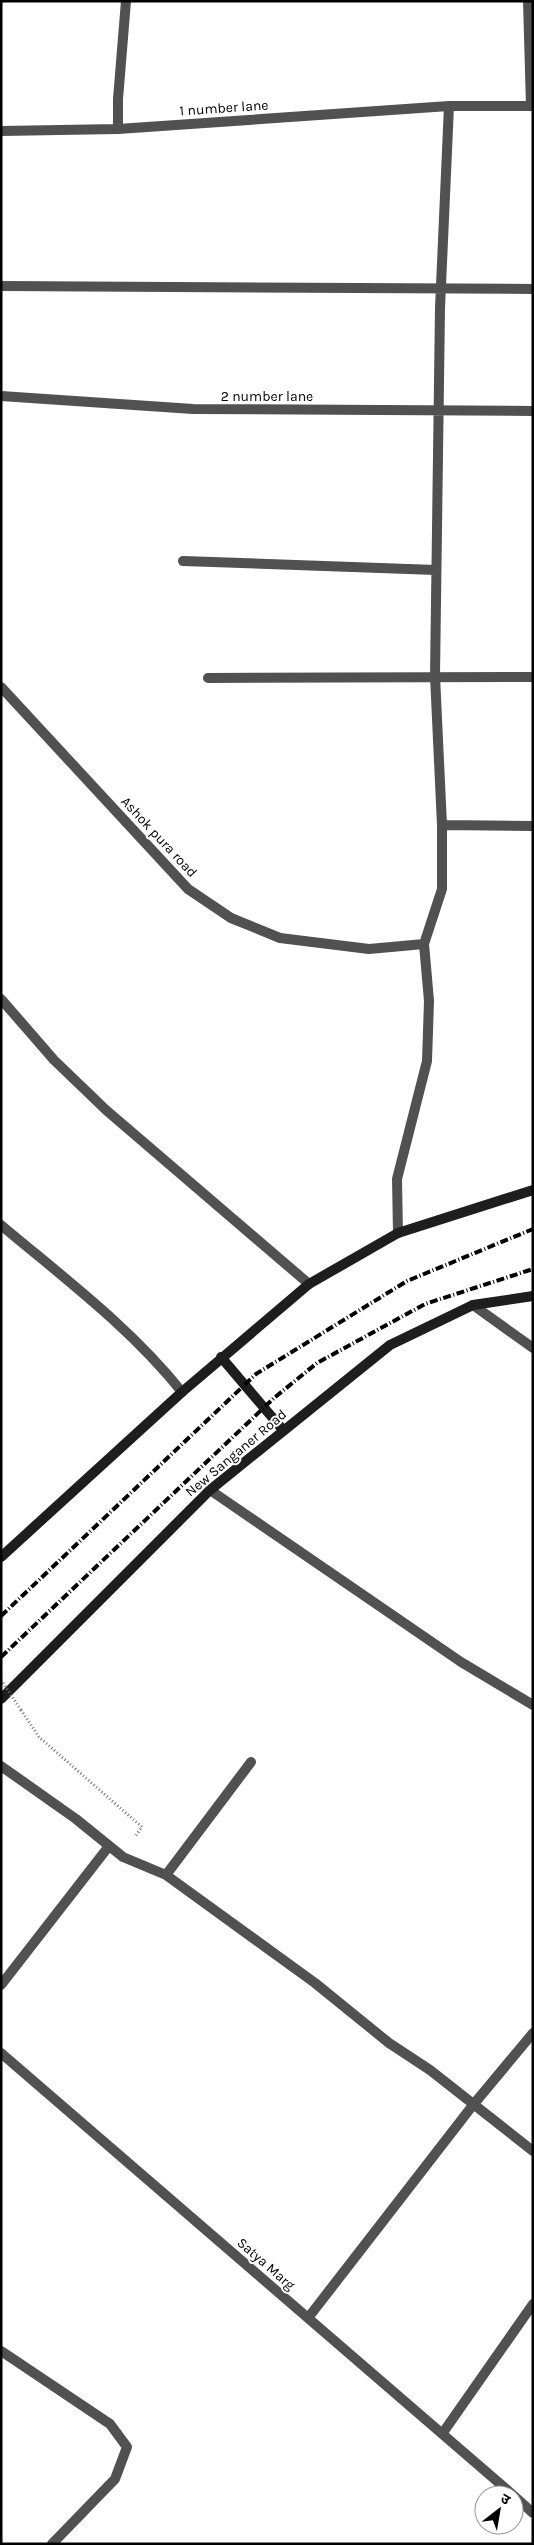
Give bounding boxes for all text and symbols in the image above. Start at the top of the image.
street label: 1 number lane [179,96,269,120]
street label: 2 number lane [221,388,313,405]
street label: Ashok pura road [117,793,201,881]
street label: New Sanganer Road [182,1406,290,1500]
street label: Satya Marg [234,2234,299,2294]
north arrow [474,2485,524,2535]
text: उ [498,2490,514,2509]

